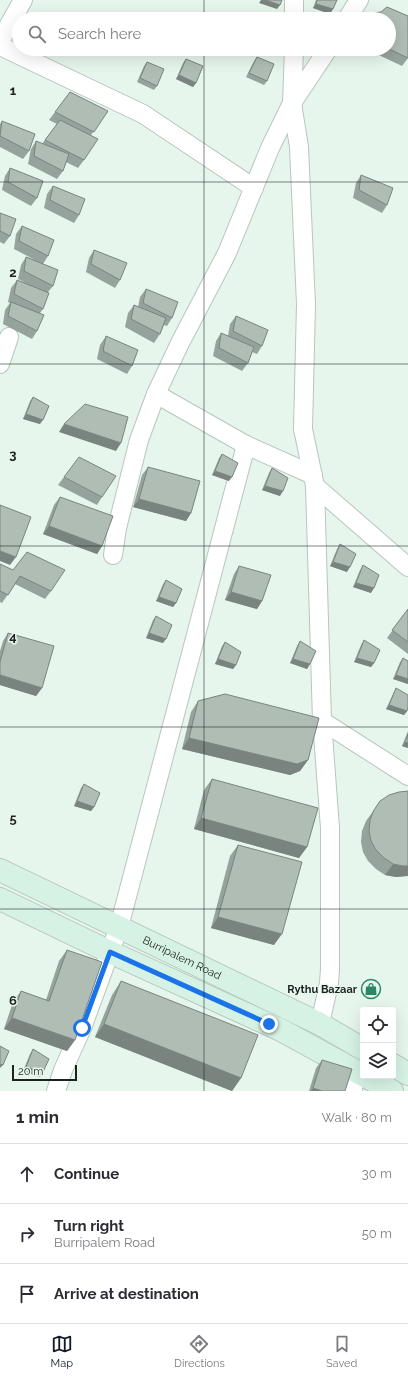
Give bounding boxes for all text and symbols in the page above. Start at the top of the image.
search box [12,12,396,56]
icon: search [26,23,48,45]
text: Search here [58,25,141,43]
text: 1 [10,83,17,98]
text: 2 [9,265,17,280]
text: 3 [9,447,17,462]
text: 4 [9,629,17,644]
text: 5 [9,811,17,826]
street label: Burripalem Road [141,933,224,982]
shop icon: Rythu Bazaar [360,978,382,1000]
place label: Rythu Bazaar [287,983,358,996]
text: 6 [9,993,17,1008]
map controls [360,1007,396,1079]
button: locate [360,1007,396,1043]
route end [260,1015,278,1033]
route start [73,1019,91,1037]
button: layers [360,1043,396,1079]
scale bar [12,1063,77,1082]
text: 20 m [18,1065,43,1078]
text: 1 min [16,1107,59,1127]
text: Walk · 80 m [322,1110,392,1125]
icon: ahead [16,1163,38,1185]
text: Continue [54,1165,119,1183]
text: 30 m [362,1166,392,1181]
text: Turn right [54,1217,124,1235]
icon: right [16,1223,38,1245]
text: 50 m [362,1226,392,1241]
text: Burripalem Road [54,1235,155,1250]
icon: arrive [16,1283,38,1305]
text: Arrive at destination [54,1285,199,1303]
tab: Map [51,1333,73,1370]
tab: Directions [174,1333,225,1370]
tab: Saved [326,1333,357,1370]

